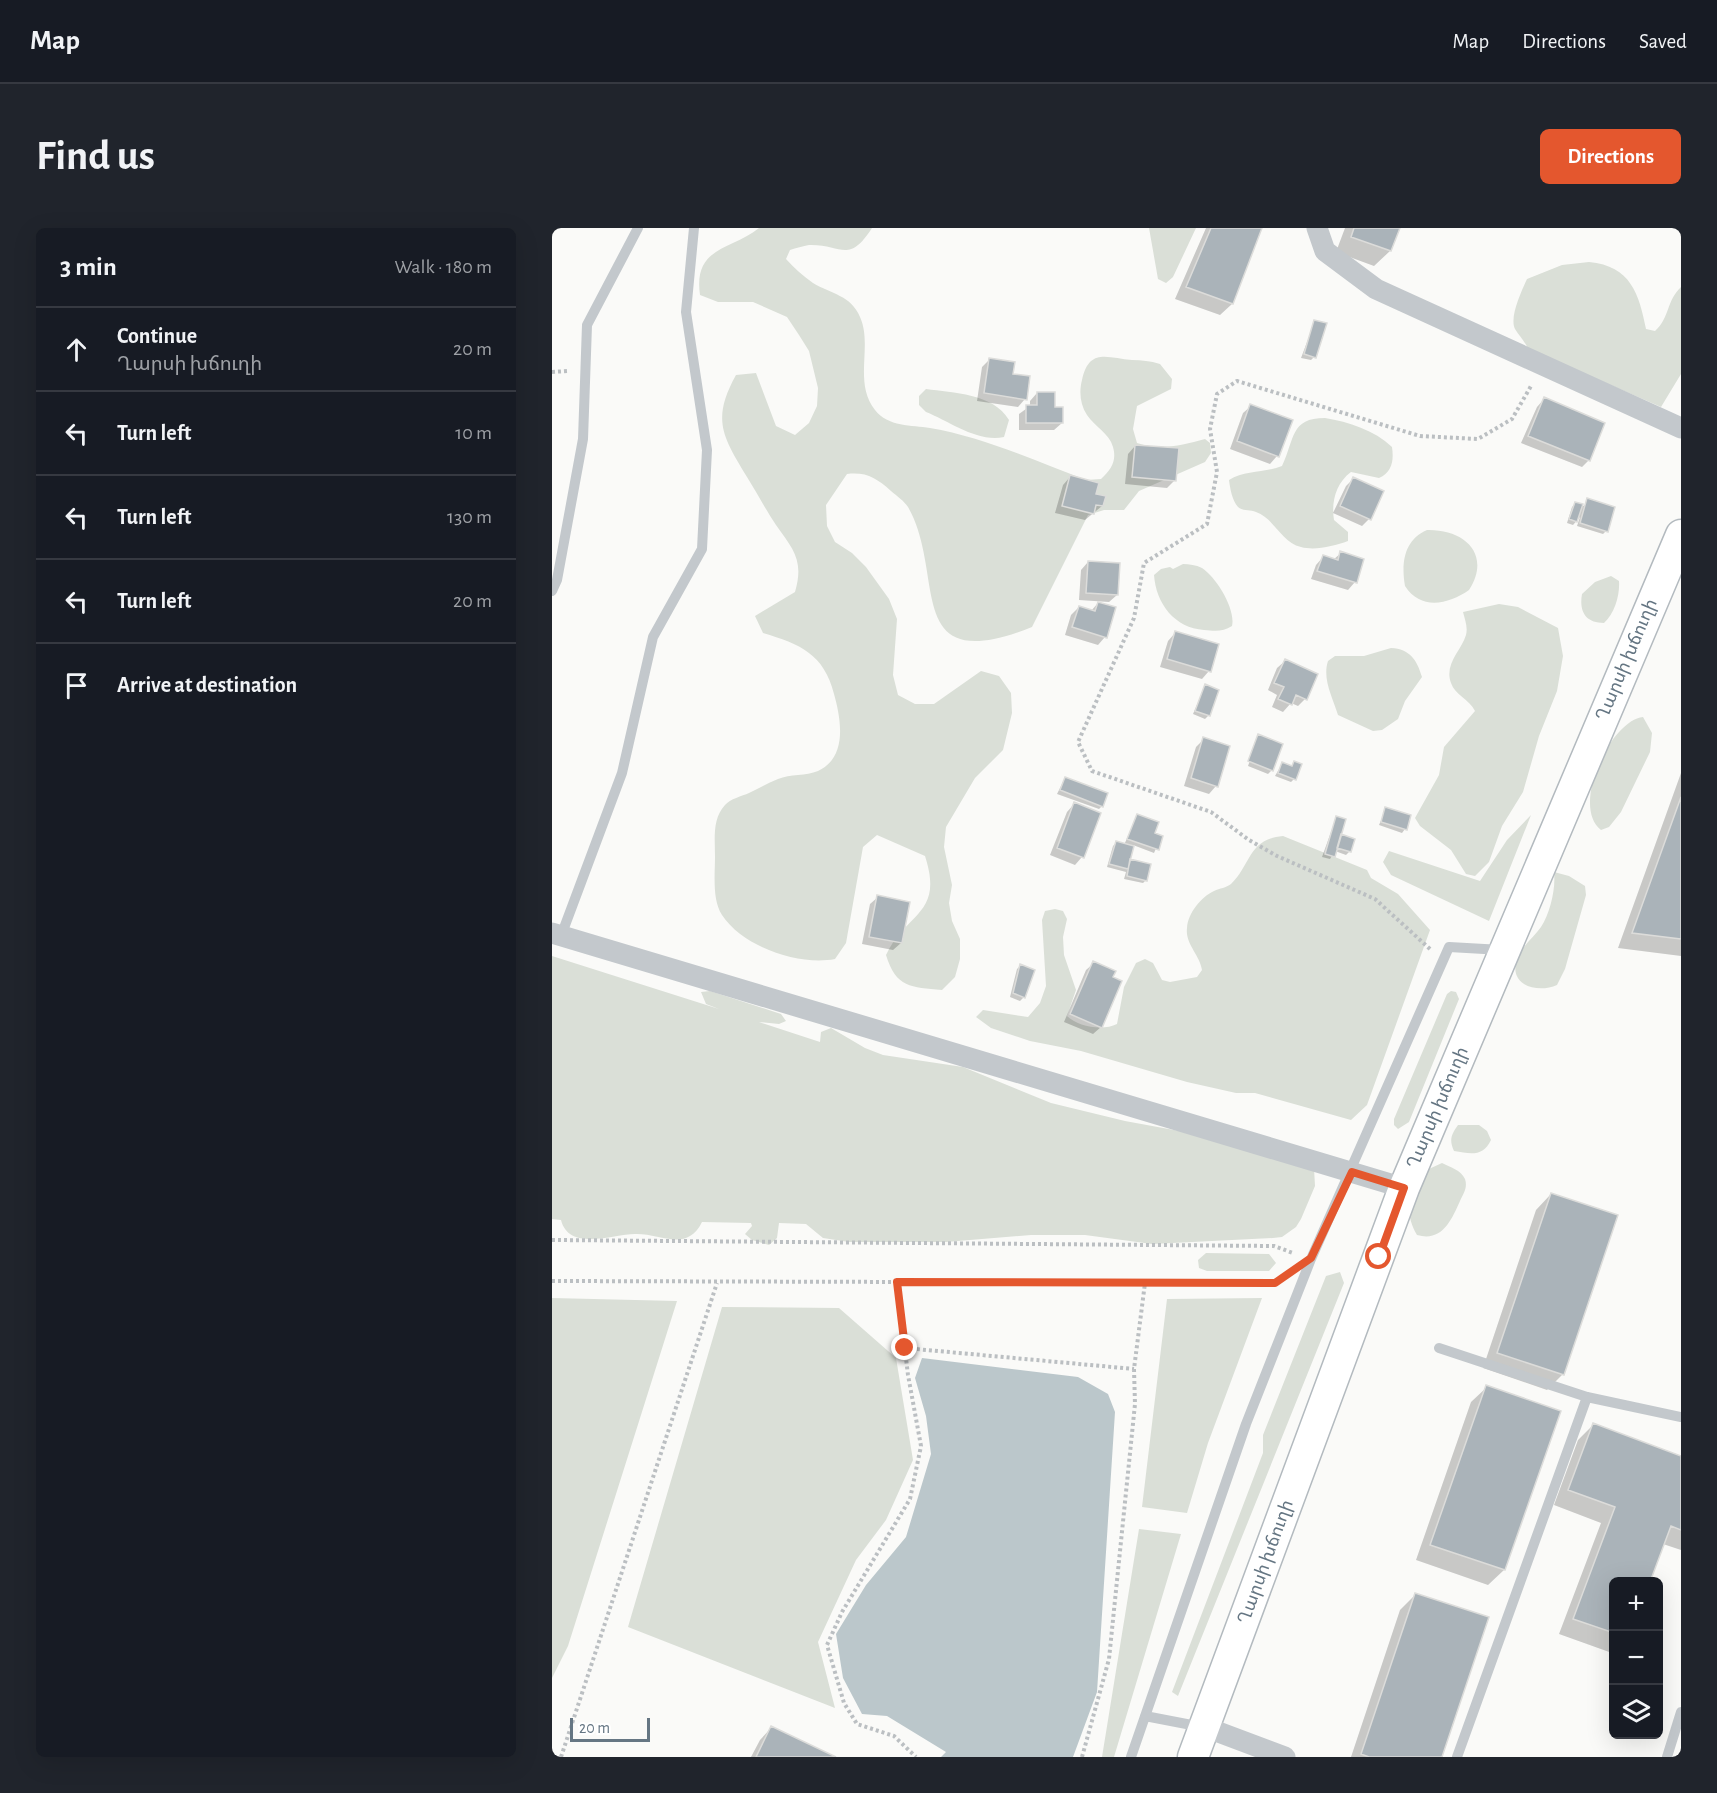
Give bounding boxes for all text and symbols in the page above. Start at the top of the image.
text: Map [30,27,80,55]
text: Map [1453,31,1489,52]
text: Directions [1522,31,1606,52]
text: Saved [1639,31,1687,52]
button: Directions [1540,129,1681,184]
text: Find us [36,135,155,177]
text: 3 min [60,254,117,280]
text: Walk · 180 m [395,257,492,277]
text: Continue [117,325,197,347]
icon: ahead [60,333,93,366]
text: 20 m [453,339,492,359]
text: Ղարսի խճուղի [117,354,262,374]
icon: left [60,417,93,450]
text: Turn left [117,422,191,444]
text: 10 m [455,423,492,443]
icon: left [60,501,93,534]
text: Turn left [117,506,191,528]
text: 130 m [447,507,492,527]
icon: left [60,585,93,618]
text: Turn left [117,590,191,612]
text: 20 m [453,591,492,611]
street label: Ղարսի խճուղի [1593,596,1661,724]
icon: arrive [60,669,93,702]
text: Arrive at destination [117,674,297,696]
street label: Ղարսի խճուղի [1404,1044,1472,1172]
route start [1365,1243,1391,1269]
route end [891,1334,917,1360]
street label: Ղարսի խճուղի [1235,1498,1297,1626]
map controls [1609,1577,1663,1739]
button: + [1609,1577,1663,1631]
button: − [1609,1631,1663,1685]
button: layers [1609,1685,1663,1739]
scale bar [570,1715,650,1742]
text: 20 m [579,1720,610,1736]

